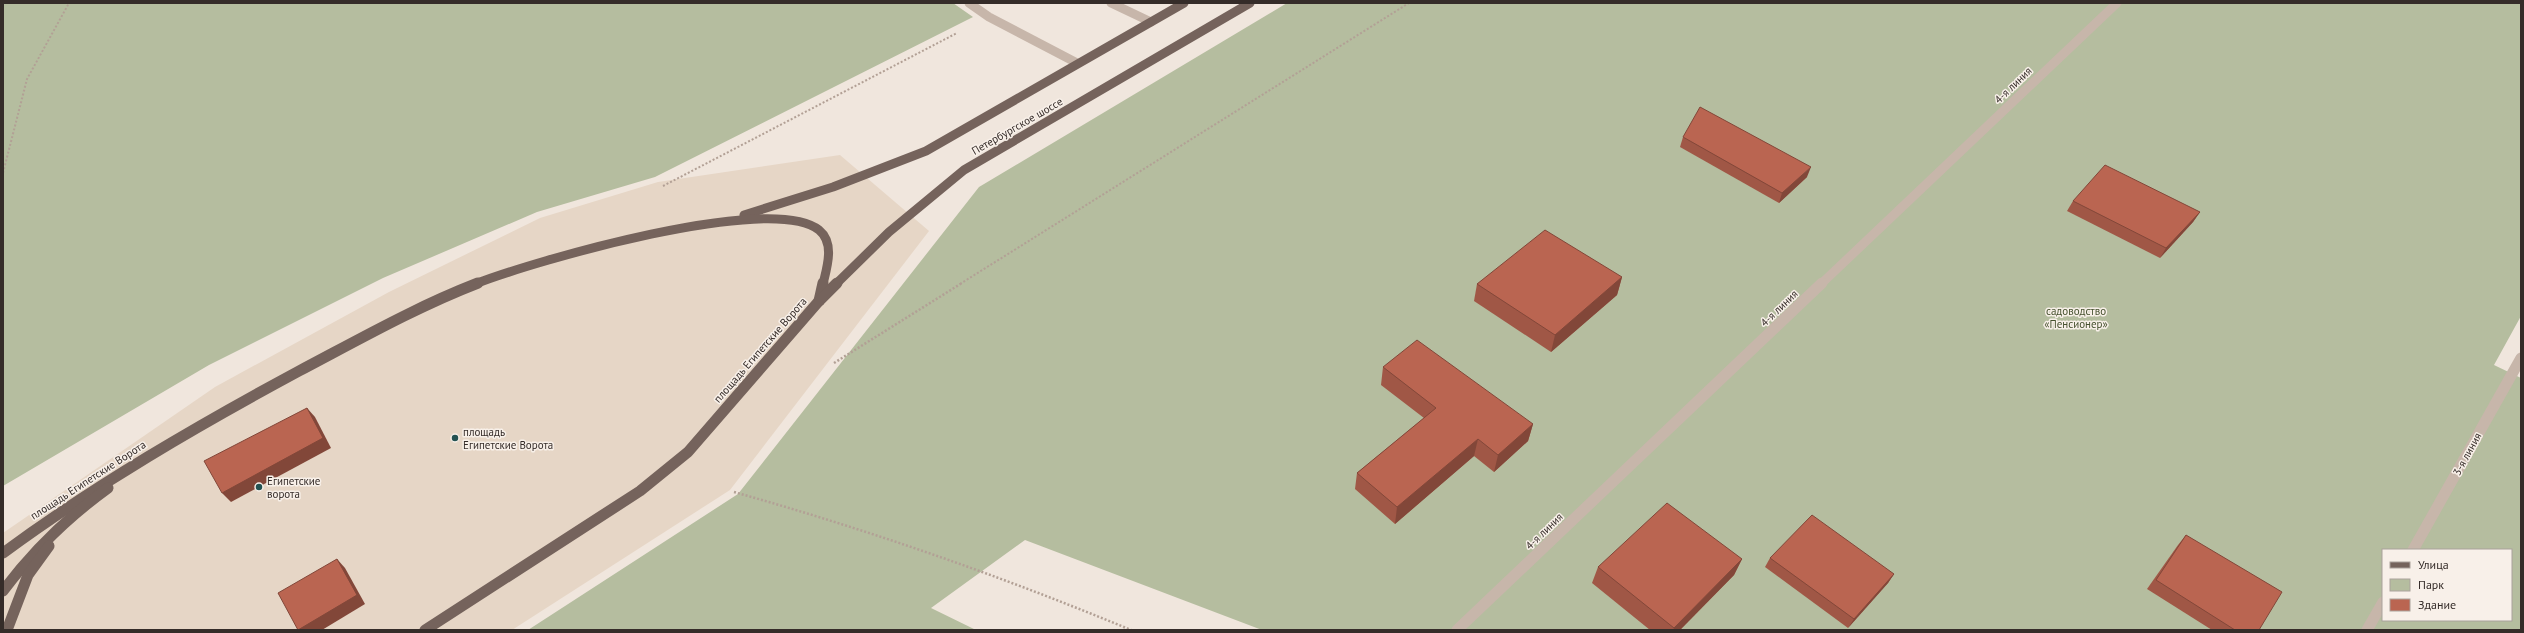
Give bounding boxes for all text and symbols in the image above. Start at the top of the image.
street label: 4-я линия [1991,64,2035,106]
street label: Петербургское шоссе [969,94,1065,158]
street label: 4-я линия [1757,287,1801,329]
street label: площадь Египетские Ворота [710,295,810,405]
park label: садоводство «Пенсионер» [2044,304,2108,331]
place label: площадь Египетские Ворота [463,425,553,452]
street label: 3-я линия [2450,430,2484,478]
marker: площадь Египетские Ворота [450,433,460,443]
street label: площадь Египетские Ворота [28,437,148,523]
place label: Египетские ворота [267,474,321,501]
marker: Египетские ворота [254,482,264,492]
street label: 4-я линия [1522,510,1566,552]
legend [2382,549,2512,621]
text: Улица [2418,557,2449,572]
text: Парк [2418,577,2444,592]
text: Здание [2418,597,2456,612]

